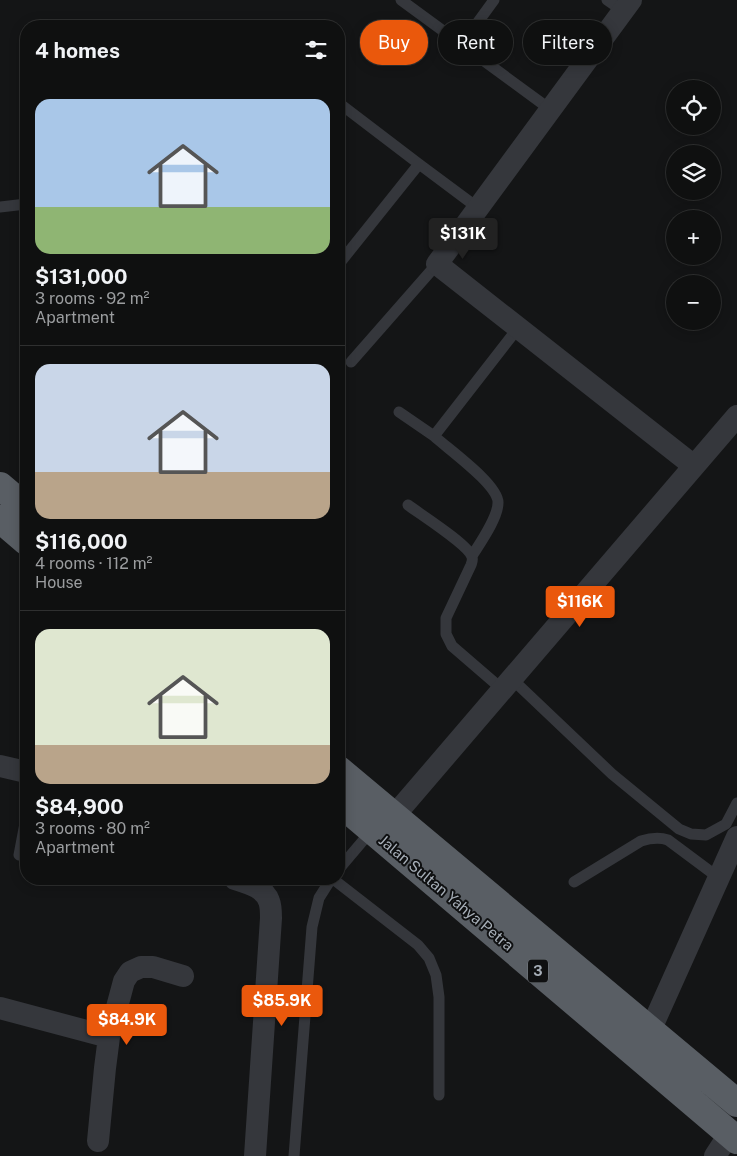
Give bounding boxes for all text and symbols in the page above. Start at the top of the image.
chip: Buy [360,20,428,65]
chip: Rent [438,20,513,65]
chip: Filters [523,20,612,65]
icon: filters [302,36,330,64]
text: 4 homes [35,38,120,63]
map controls [666,80,721,330]
button: locate [666,80,721,135]
icon: home [138,131,228,221]
button: layers [666,145,721,200]
button: + [666,210,721,265]
pin: $131K [428,218,498,260]
text: $131K [440,224,486,243]
text: $131,000 [35,264,128,289]
button: − [666,275,721,330]
text: 3 rooms · 92 m² [35,289,149,308]
text: Apartment [35,308,115,327]
icon: home [138,397,228,487]
text: $116,000 [35,529,127,554]
text: 4 rooms · 112 m² [35,554,152,573]
text: House [35,573,83,592]
pin: $116K [545,586,615,628]
text: $116K [557,592,603,611]
icon: home [138,662,228,752]
text: $84,900 [35,794,124,819]
text: 3 rooms · 80 m² [35,819,150,838]
street label: Jalan Sultan Yahya Petra [376,831,517,954]
text: Apartment [35,838,115,857]
road number: 3 [528,959,548,982]
pin: $85.9K [241,984,323,1027]
text: $85.9K [253,991,311,1010]
pin: $84.9K [86,1004,168,1046]
text: $84.9K [98,1010,156,1029]

